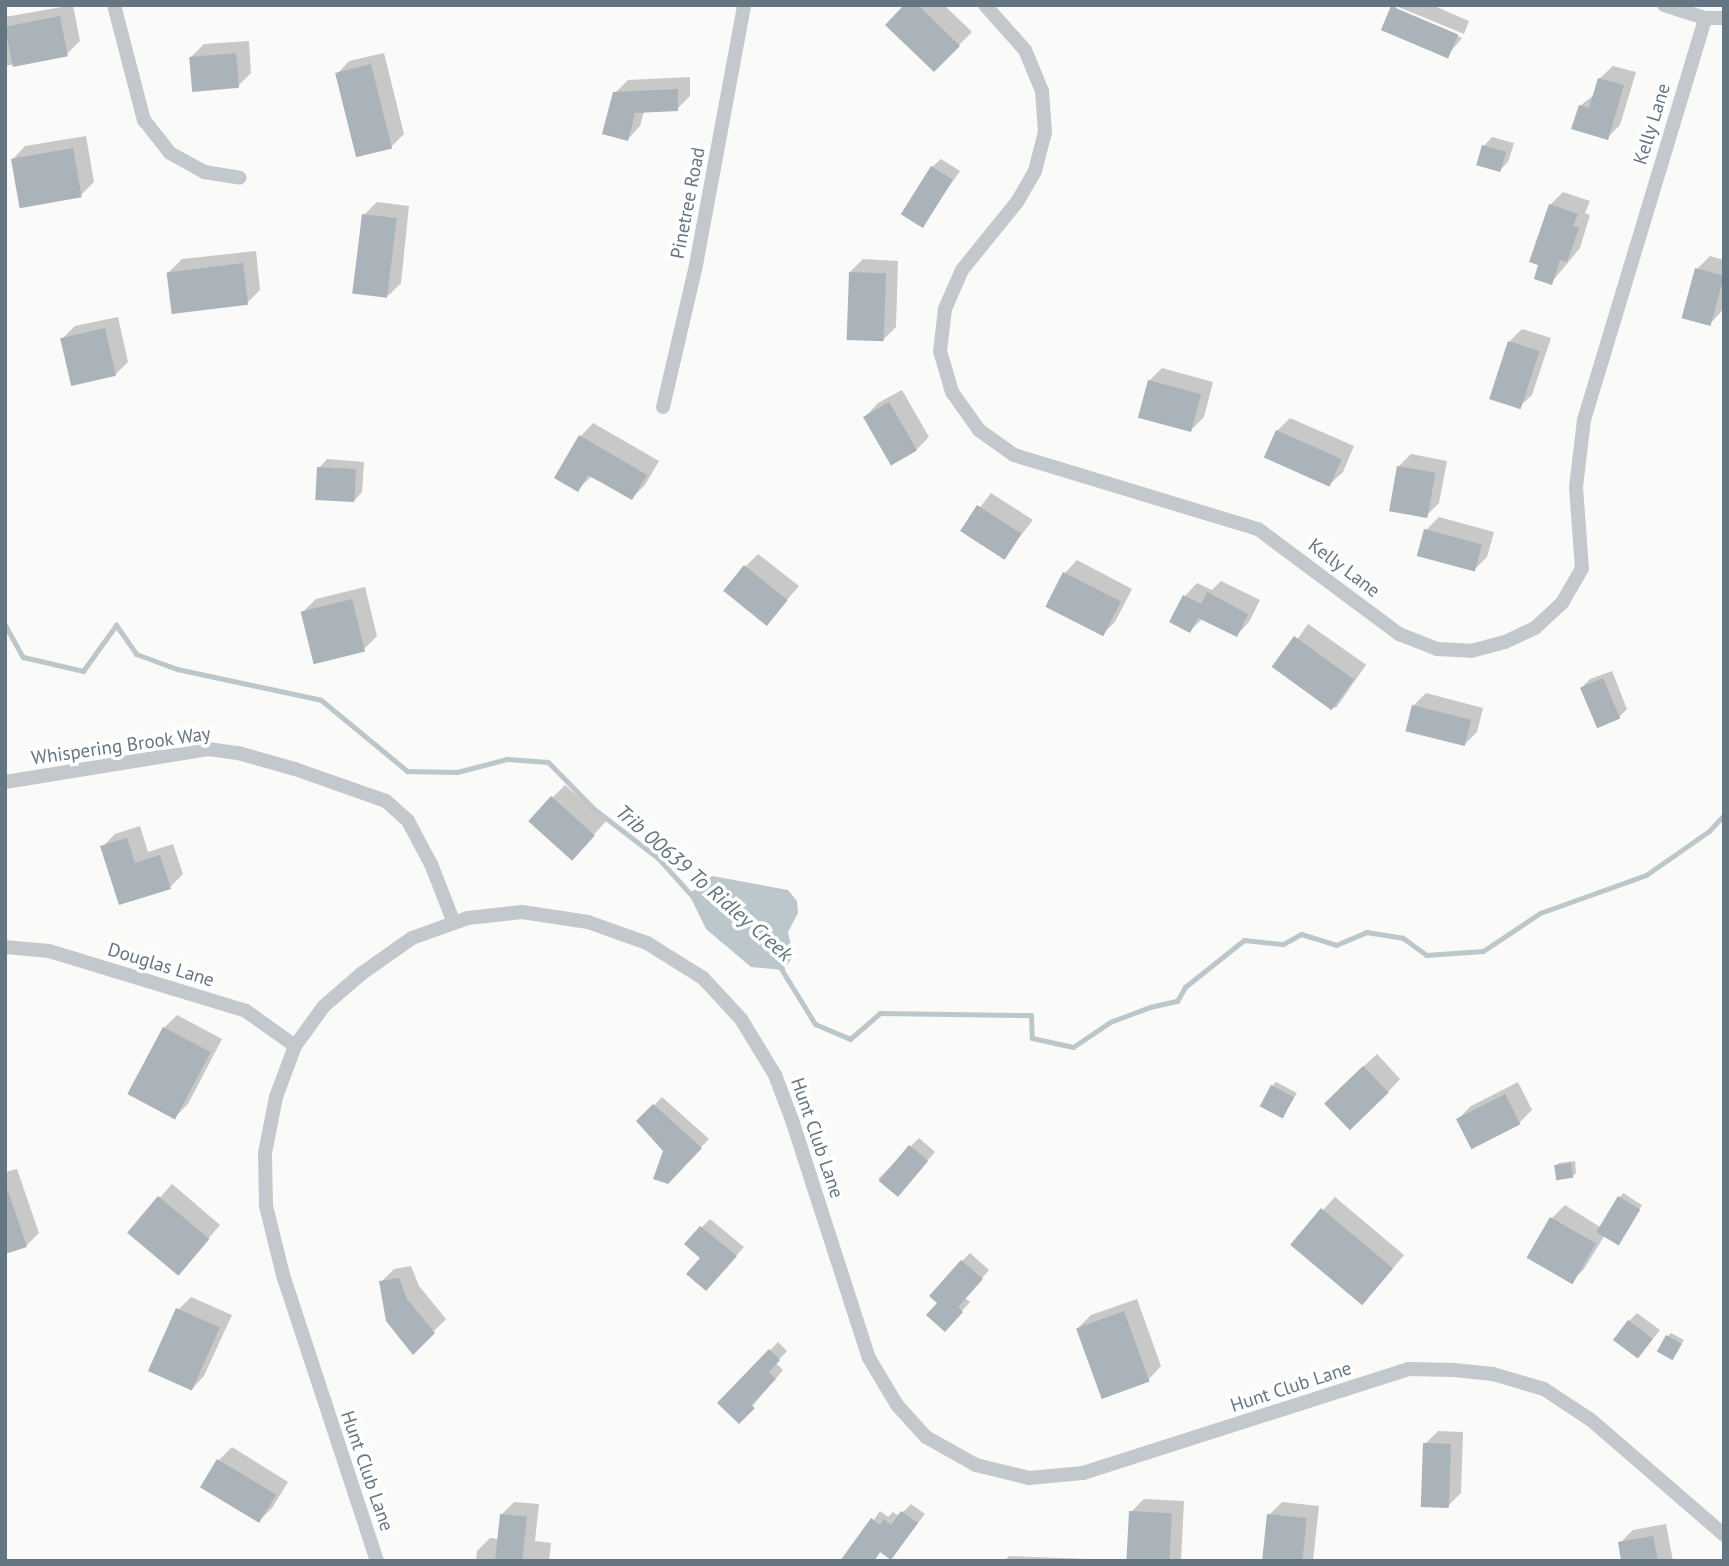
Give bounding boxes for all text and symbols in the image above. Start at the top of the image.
street label: Kelly Lane [1629,80,1675,168]
street label: Pinetree Road [666,145,710,261]
street label: Kelly Lane [1303,534,1385,602]
street label: Whispering Brook Way [29,722,213,770]
water label: Trib 00639 To Ridley Creek [610,799,798,967]
street label: Douglas Lane [105,938,217,992]
street label: Hunt Club Lane [786,1075,848,1201]
street label: Hunt Club Lane [1228,1357,1354,1417]
street label: Hunt Club Lane [336,1408,398,1534]

